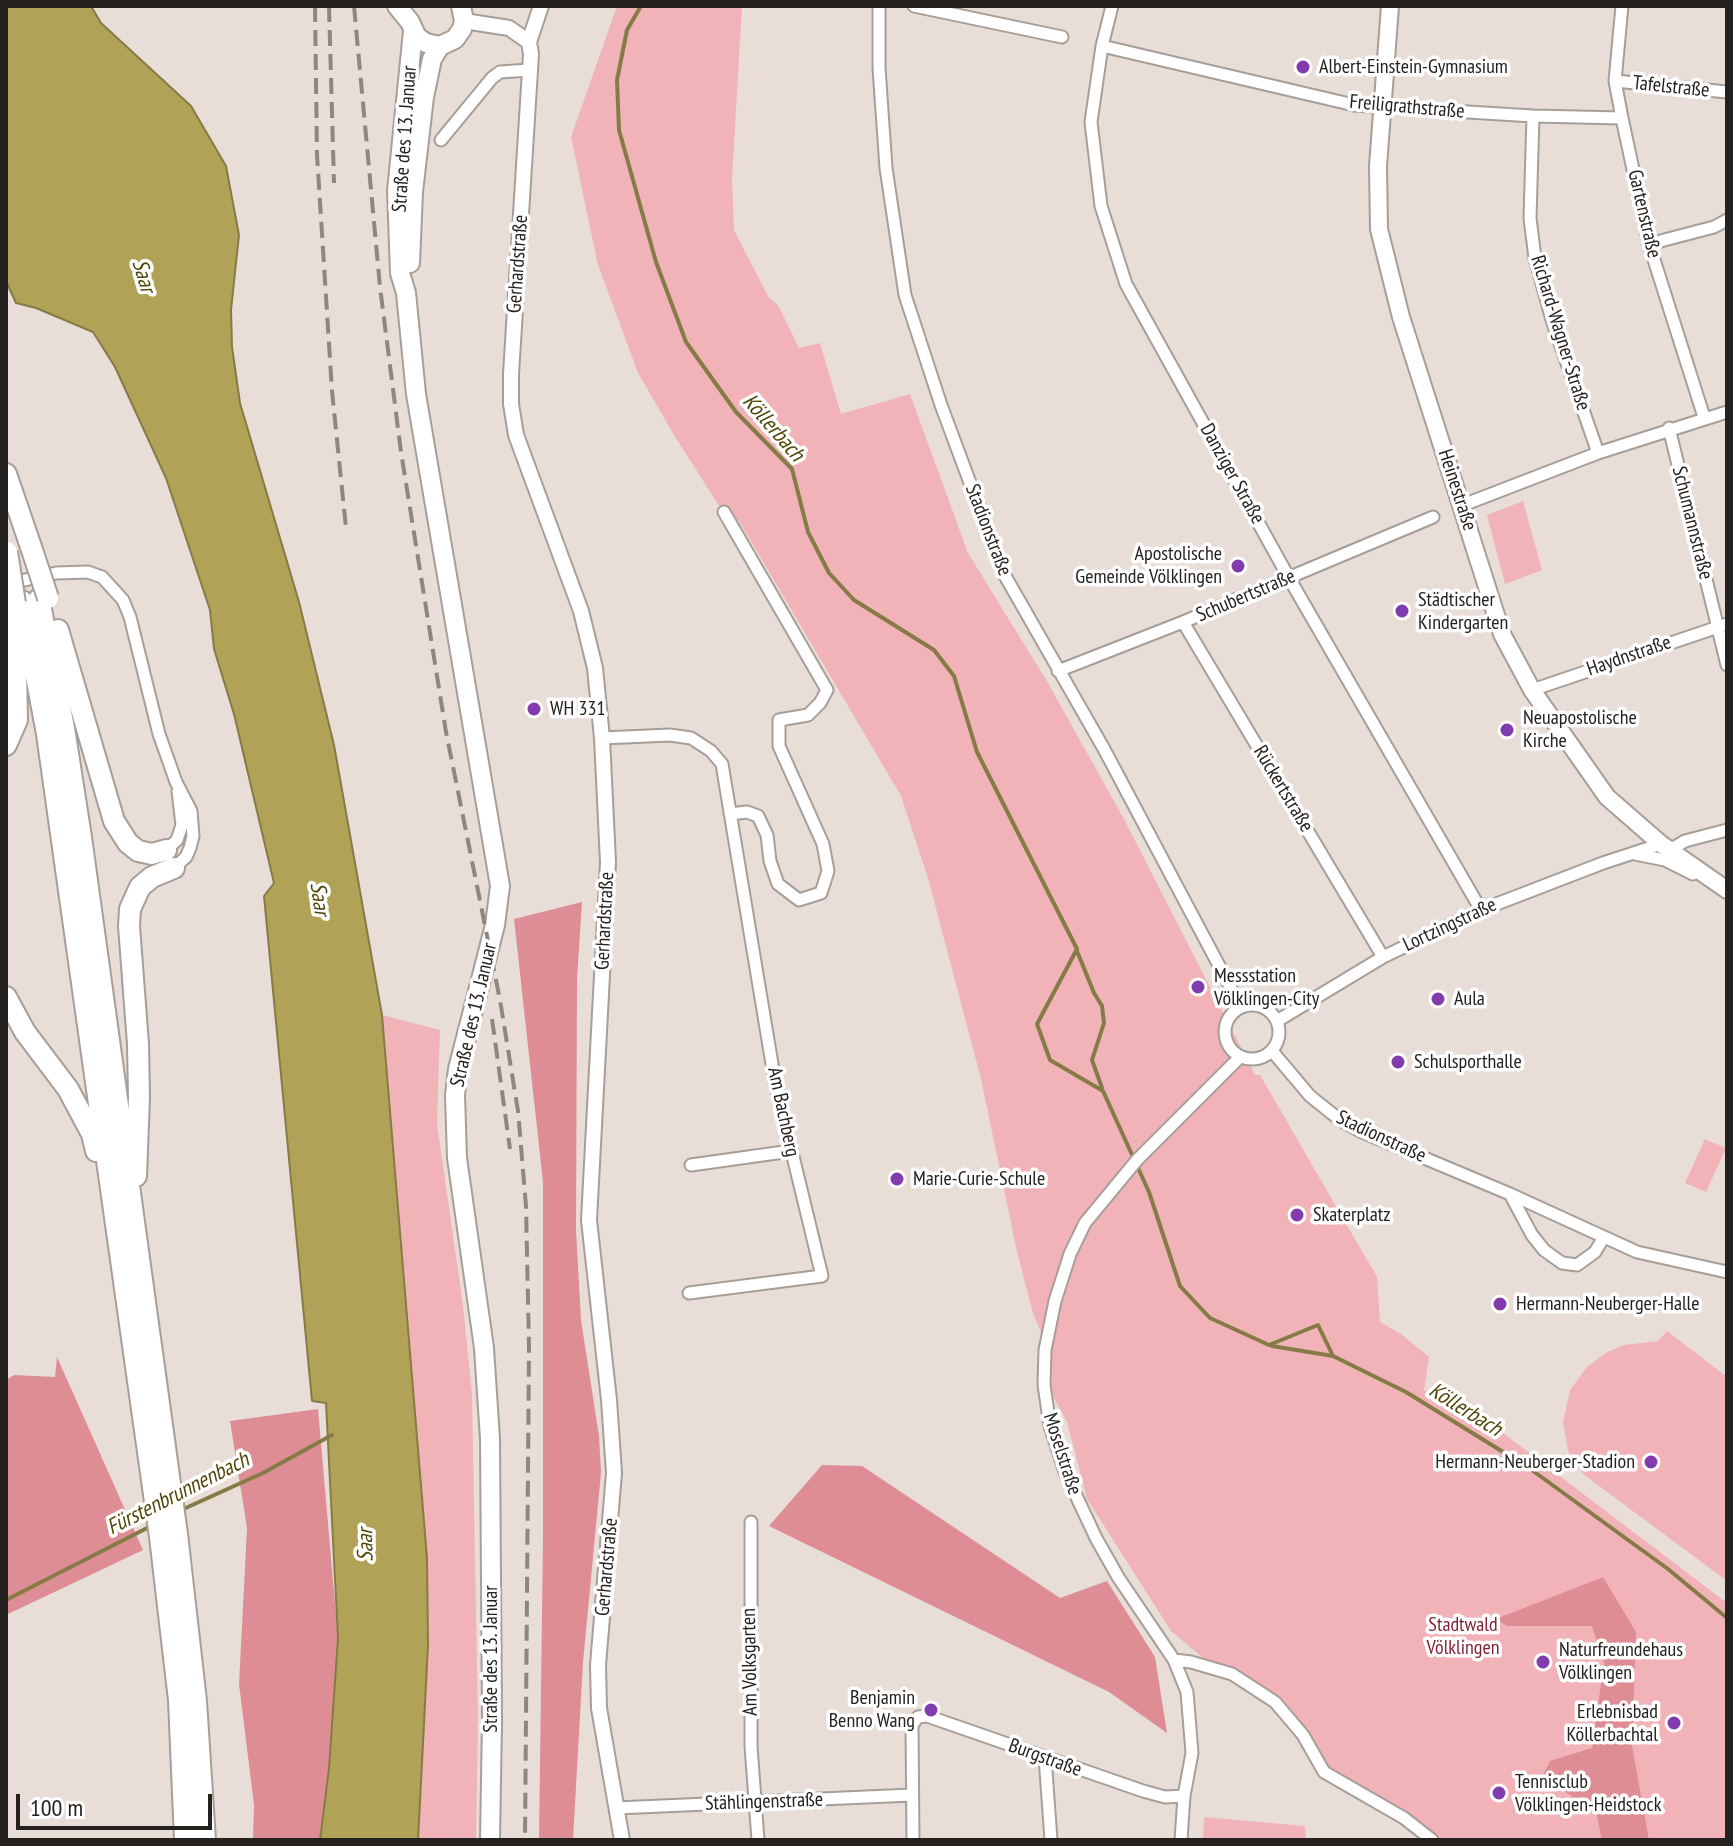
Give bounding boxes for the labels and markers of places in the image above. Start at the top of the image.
place label: Albert-Einstein-Gymnasium [1319,55,1508,79]
marker: Albert-Einstein-Gymnasium [1294,58,1312,76]
place label: Apostolische Gemeinde Völklingen [1075,542,1222,589]
marker: Apostolische Gemeinde Völklingen [1229,557,1247,575]
place label: Städtischer Kindergarten [1418,588,1508,635]
marker: Städtischer Kindergarten [1393,602,1411,620]
place label: WH 331 [550,697,605,721]
marker: WH 331 [525,700,543,718]
place label: Neuapostolische Kirche [1523,706,1637,753]
marker: Neuapostolische Kirche [1498,721,1516,739]
place label: Messstation Völklingen-City [1214,964,1319,1011]
marker: Messstation Völklingen-City [1189,978,1207,996]
place label: Aula [1454,987,1485,1011]
marker: Aula [1429,990,1447,1008]
place label: Schulsporthalle [1414,1050,1522,1074]
marker: Schulsporthalle [1389,1053,1407,1071]
place label: Marie-Curie-Schule [913,1167,1045,1191]
marker: Marie-Curie-Schule [888,1170,906,1188]
place label: Skaterplatz [1313,1203,1390,1227]
marker: Skaterplatz [1288,1206,1306,1224]
place label: Hermann-Neuberger-Halle [1516,1292,1699,1316]
marker: Hermann-Neuberger-Halle [1491,1295,1509,1313]
place label: Hermann-Neuberger-Stadion [1435,1450,1635,1474]
marker: Hermann-Neuberger-Stadion [1642,1453,1660,1471]
place label: Naturfreundehaus Völklingen [1559,1638,1683,1685]
marker: Naturfreundehaus Völklingen [1534,1653,1552,1671]
place label: Benjamin Benno Wang [829,1686,915,1733]
place label: Erlebnisbad Köllerbachtal [1566,1700,1658,1747]
marker: Benjamin Benno Wang [922,1701,940,1719]
marker: Erlebnisbad Köllerbachtal [1665,1714,1683,1732]
place label: Tennisclub Völklingen-Heidstock [1515,1770,1661,1817]
marker: Tennisclub Völklingen-Heidstock [1490,1784,1508,1802]

